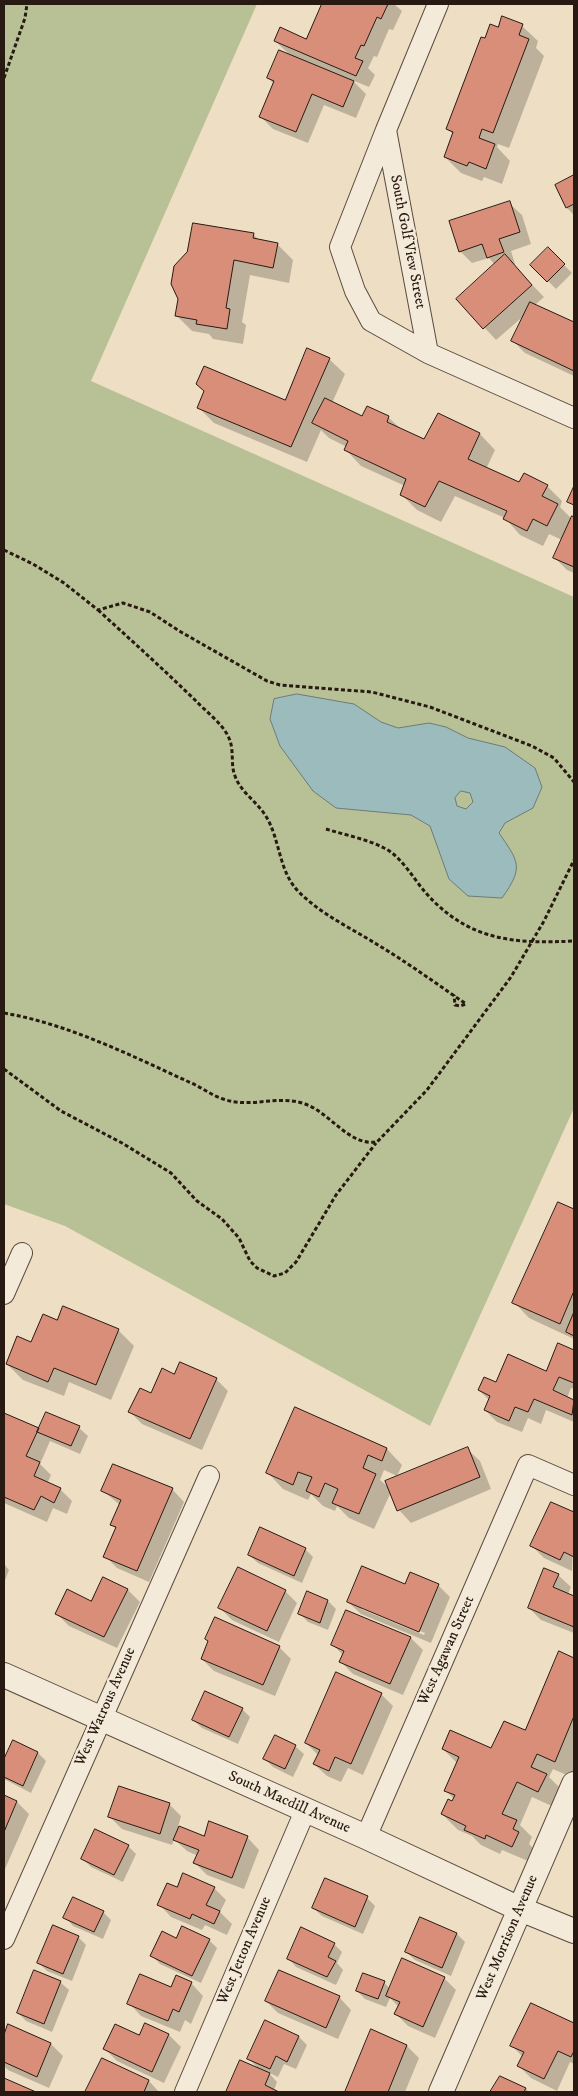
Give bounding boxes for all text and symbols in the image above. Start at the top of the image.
street label: South Golf View Street [385,173,429,311]
street label: West Agawan Street [415,1593,479,1709]
street label: West Watrous Avenue [72,1645,140,1769]
street label: South Macdill Avenue [225,1768,353,1838]
street label: West Morrison Avenue [473,1873,543,2003]
street label: West Jetton Avenue [214,1894,276,2008]

